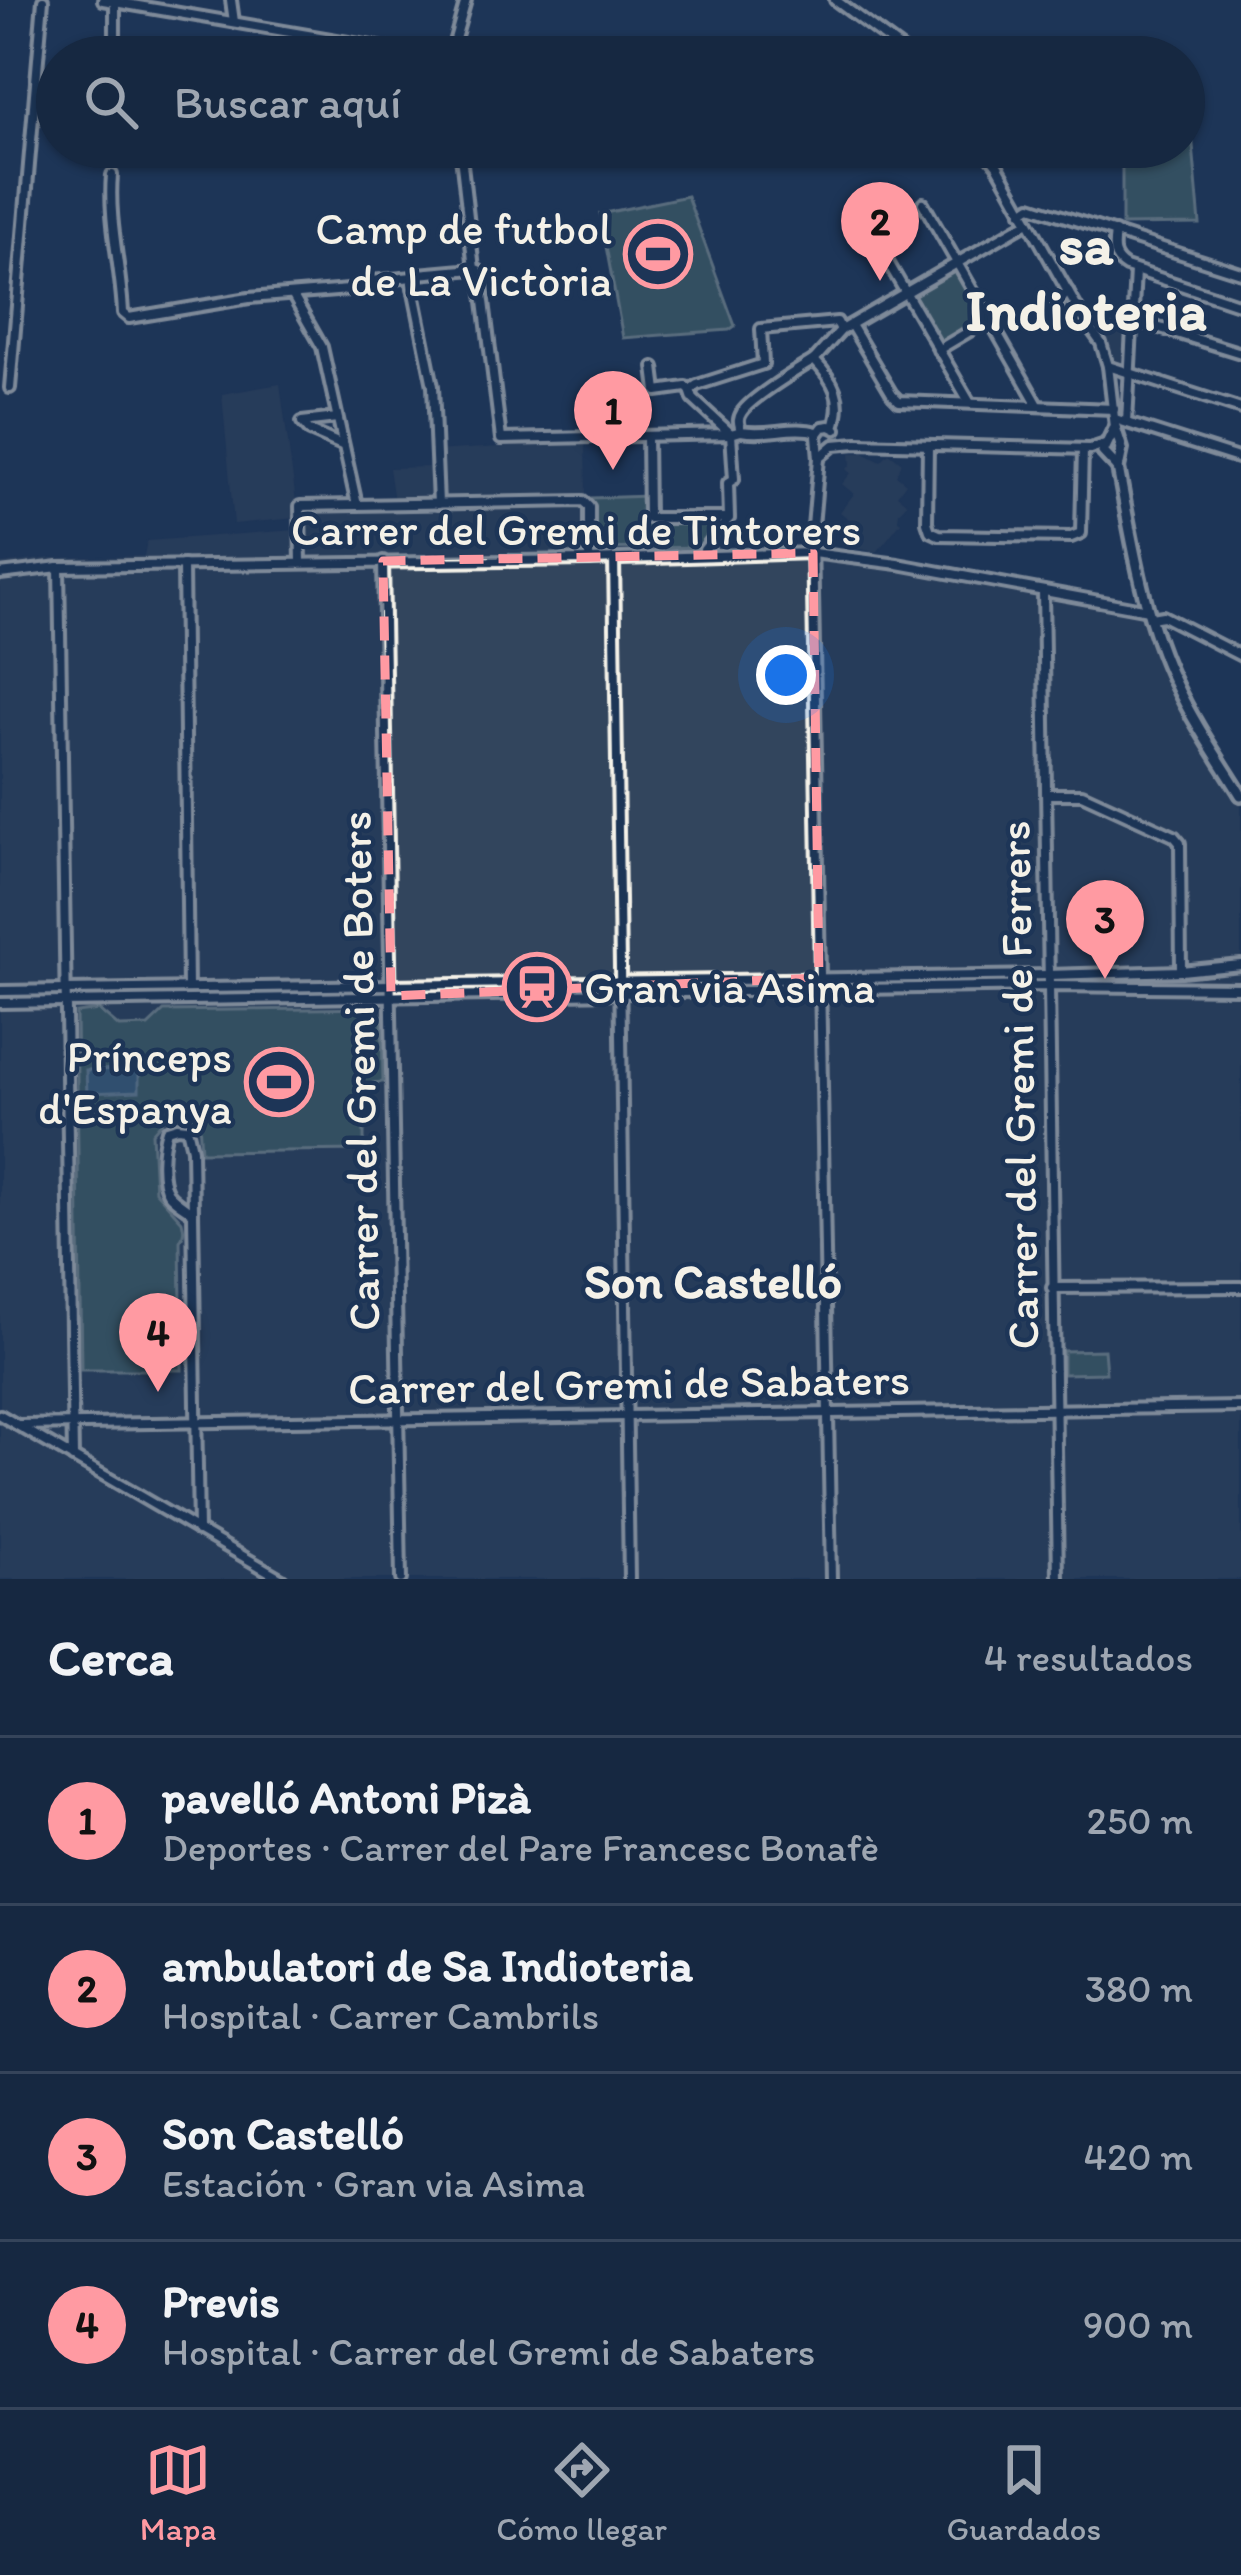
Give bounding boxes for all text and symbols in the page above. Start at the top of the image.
search box [36,36,1205,168]
icon: search [78,69,144,135]
text: Buscar aquí [174,75,401,129]
pin: 2 [841,182,919,281]
place label: Camp de futbol de La Victòria [315,201,612,307]
district label: sa Indioteria [965,210,1207,344]
sports icon: Camp de futbol de La Victòria [623,219,693,289]
pin: 1 [574,371,652,470]
street label: Carrer del Gremi de Tintorers [291,502,861,556]
your location [756,645,816,705]
street label: Carrer del Gremi de Boters [327,811,391,1331]
street label: Carrer del Gremi de Ferrers [986,820,1050,1350]
pin: 3 [1066,880,1144,979]
station icon: Gran via Asima [502,952,572,1022]
place label: Gran via Asima [584,960,875,1014]
place label: Prínceps d'Espanya [38,1029,232,1135]
sports icon: Prínceps d'Espanya [244,1047,314,1117]
district label: Son Castelló [584,1252,842,1310]
pin: 4 [119,1293,197,1392]
street label: Carrer del Gremi de Sabaters [348,1351,910,1415]
text: Cerca [48,1627,174,1688]
text: 4 resultados [984,1634,1193,1681]
text: pavelló Antoni Pizà [162,1770,531,1824]
text: 1 [78,1797,96,1844]
text: 250 m [1086,1797,1193,1844]
text: Deportes · Carrer del Pare Francesc Bonafè [162,1824,879,1871]
text: ambulatori de Sa Indioteria [162,1938,693,1992]
text: 2 [77,1965,97,2012]
text: 380 m [1085,1965,1193,2012]
text: Hospital · Carrer Cambrils [162,1992,599,2039]
text: Son Castelló [162,2106,404,2160]
text: 3 [76,2133,98,2180]
text: 420 m [1083,2133,1193,2180]
text: Estación · Gran via Asima [162,2160,585,2207]
text: Previs [162,2274,280,2328]
text: 4 [75,2301,99,2348]
text: 900 m [1083,2301,1193,2348]
text: Hospital · Carrer del Gremi de Sabaters [162,2328,815,2375]
tab: Mapa [140,2437,217,2548]
tab: Cómo llegar [496,2437,667,2548]
tab: Guardados [947,2437,1101,2548]

